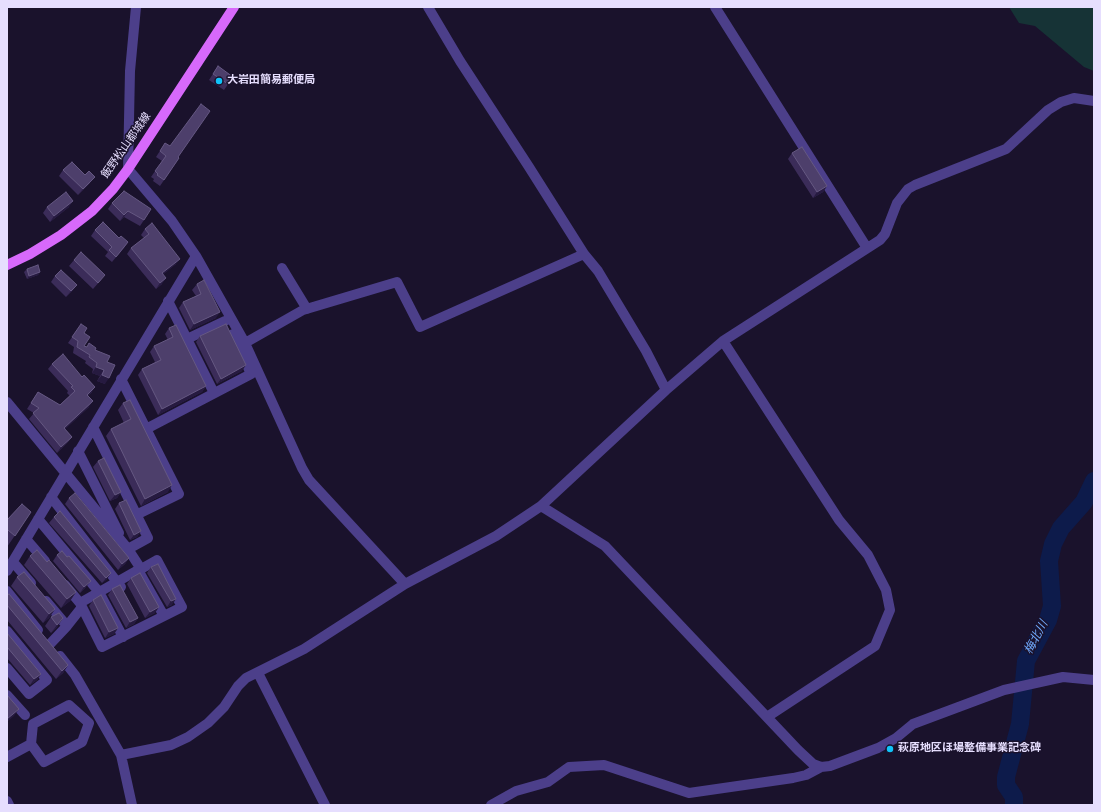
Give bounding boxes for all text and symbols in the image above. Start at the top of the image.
place label: 大岩田簡易郵便局 [227,74,315,88]
marker: 大岩田簡易郵便局 [214,76,224,86]
street label: 飯野松山都城線 [100,111,154,181]
water label: 梅北川 [1022,619,1052,657]
place label: 萩原地区ほ場整備事業記念碑 [898,742,1041,756]
marker: 萩原地区ほ場整備事業記念碑 [885,744,895,754]

